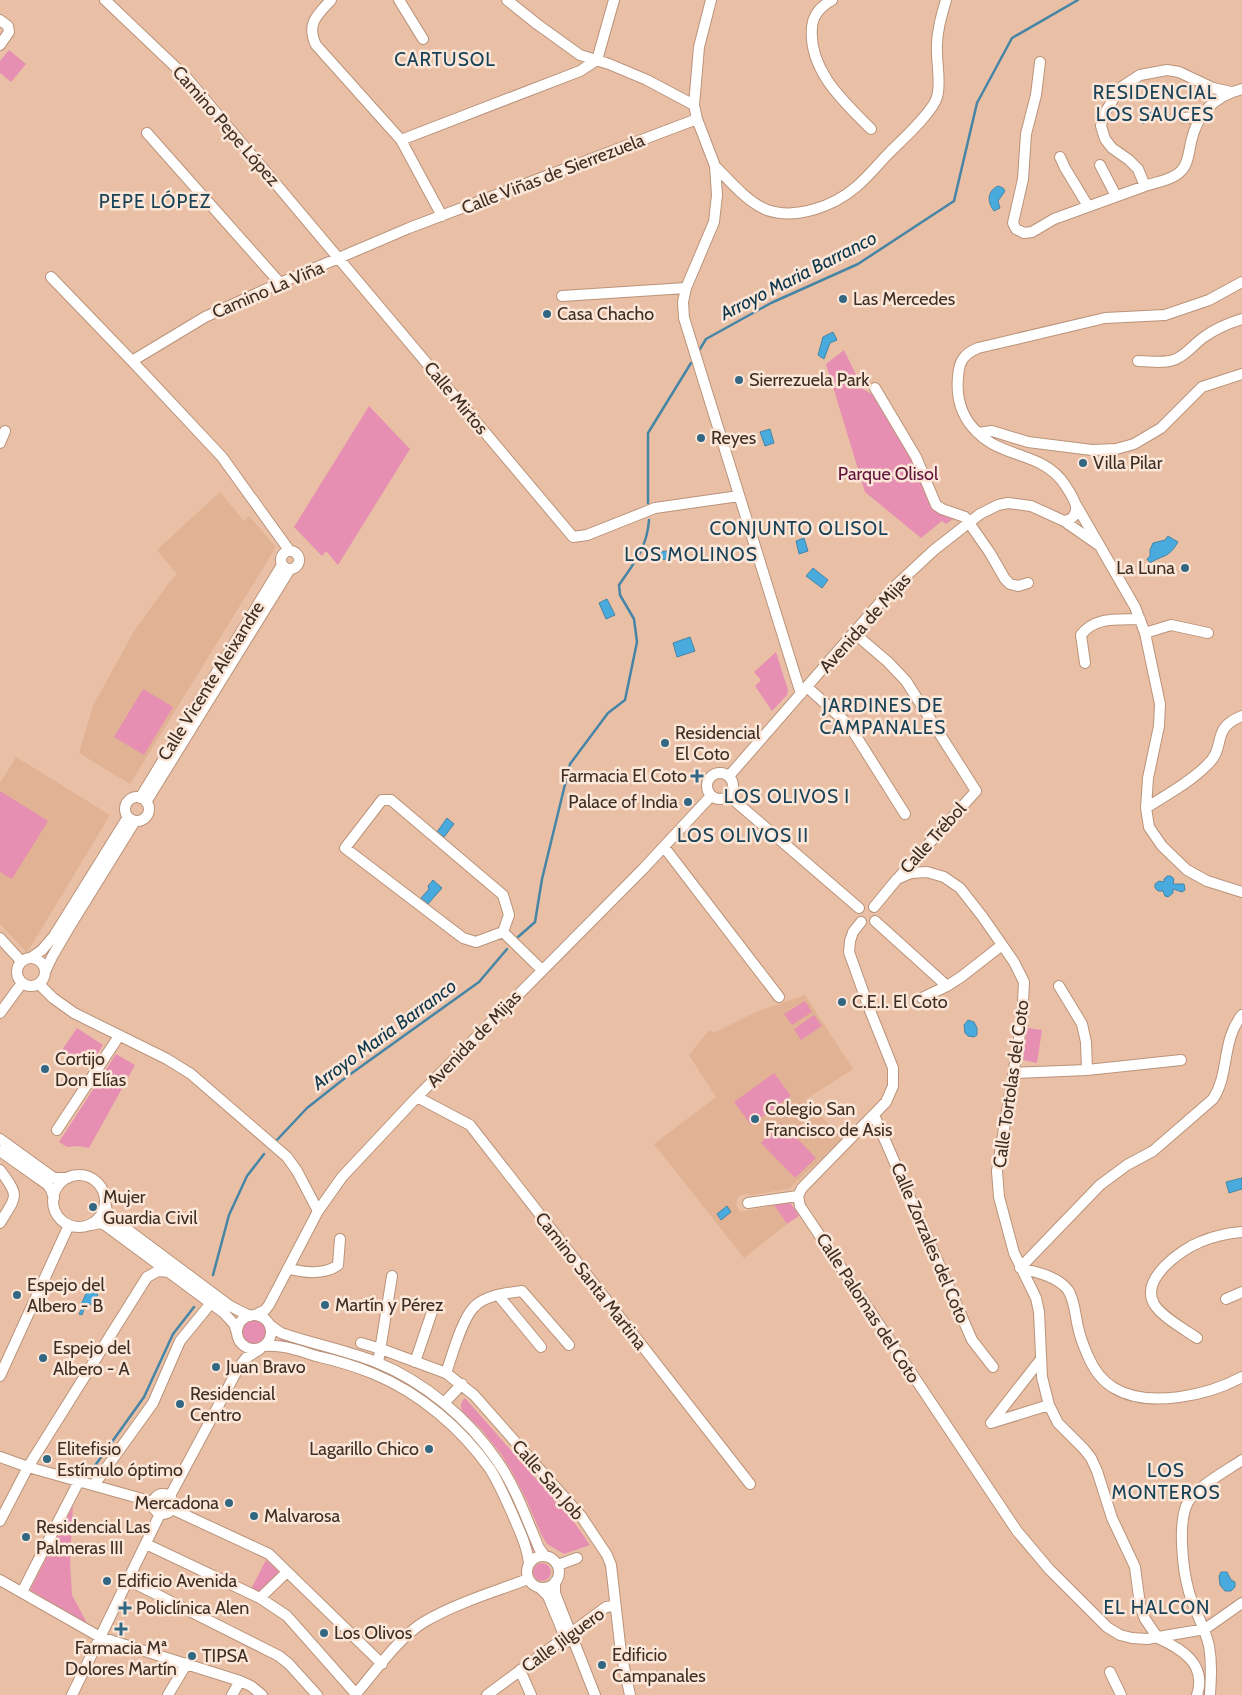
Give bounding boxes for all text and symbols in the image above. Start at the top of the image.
district label: CARTUSOL [394,48,496,71]
street label: Camino Pepe López [168,61,285,191]
district label: RESIDENCIAL LOS SAUCES [1093,81,1217,126]
street label: Calle Viñas de Sierrezuela [458,129,648,219]
district label: PEPE LÓPEZ [99,189,211,213]
water label: Arroyo Maria Barranco [715,226,881,325]
street label: Camino La Viña [209,256,328,323]
place label: Las Mercedes [853,288,955,310]
marker: Las Mercedes [837,293,849,305]
place label: Casa Chacho [557,303,654,325]
marker: Casa Chacho [541,308,553,320]
street label: Calle Mirtos [419,357,493,439]
place label: Sierrezuela Park [749,369,870,391]
marker: Sierrezuela Park [733,374,745,386]
place label: Reyes [711,427,756,449]
marker: Reyes [695,432,707,444]
place label: Villa Pilar [1093,452,1163,474]
marker: Villa Pilar [1077,457,1089,469]
park label: Parque Olisol [838,463,939,485]
district label: CONJUNTO OLISOL [709,517,889,540]
district label: LOS MOLINOS [624,543,758,566]
place label: La Luna [1116,557,1175,579]
marker: La Luna [1179,562,1191,574]
street label: Avenida de Mijas [815,569,915,677]
street label: Calle Vicente Aleixandre [153,597,269,765]
district label: JARDINES DE CAMPANALES [820,694,946,739]
place label: Residencial El Coto [675,722,761,765]
marker: Residencial El Coto [659,737,671,749]
place label: Farmacia El Coto [560,765,687,787]
marker: Farmacia El Coto [691,770,703,782]
district label: LOS OLIVOS I [724,785,850,808]
place label: Palace of India [568,791,678,813]
marker: Palace of India [682,796,694,808]
street label: Calle Trébol [895,797,971,878]
district label: LOS OLIVOS II [677,824,809,847]
water label: Arroyo Maria Barranco [307,974,461,1095]
street label: Avenida de Mijas [422,986,526,1092]
place label: C.E.I. El Coto [852,991,948,1013]
marker: C.E.I. El Coto [836,996,848,1008]
street label: Calle Tortolas del Coto [988,998,1034,1169]
place label: Cortijo Don Elías [55,1048,126,1091]
marker: Cortijo Don Elías [39,1063,51,1075]
place label: Colegio San Francisco de Asis [765,1098,892,1141]
marker: Colegio San Francisco de Asis [749,1113,761,1125]
street label: Calle Zorzales del Coto [886,1159,974,1327]
place label: Mujer Guardia Civil [103,1186,198,1229]
marker: Mujer Guardia Civil [87,1201,99,1213]
street label: Camino Santa Martina [530,1208,652,1354]
street label: Calle Palomas del Coto [811,1229,925,1387]
place label: Espejo del Albero - B [27,1274,106,1317]
marker: Espejo del Albero - B [11,1289,23,1301]
place label: Martín y Pérez [335,1294,444,1316]
marker: Martín y Pérez [319,1299,331,1311]
place label: Espejo del Albero - A [53,1337,132,1380]
marker: Espejo del Albero - A [37,1352,49,1364]
place label: Juan Bravo [225,1356,306,1378]
marker: Juan Bravo [210,1361,222,1373]
place label: Residencial Centro [190,1383,276,1426]
marker: Residencial Centro [174,1398,186,1410]
street label: Calle San Job [507,1435,589,1525]
place label: Elitefisio Estímulo óptimo [57,1438,183,1481]
place label: Lagarillo Chico [309,1438,419,1460]
marker: Lagarillo Chico [423,1443,435,1455]
marker: Elitefisio Estímulo óptimo [41,1453,53,1465]
district label: LOS MONTEROS [1111,1459,1221,1504]
place label: Mercadona [135,1492,219,1514]
marker: Mercadona [223,1497,235,1509]
place label: Malvarosa [264,1505,340,1527]
marker: Malvarosa [248,1510,260,1522]
place label: Residencial Las Palmeras III [36,1516,150,1559]
marker: Residencial Las Palmeras III [20,1531,32,1543]
place label: Edificio Avenida [117,1570,237,1592]
marker: Edificio Avenida [101,1575,113,1587]
district label: EL HALCON [1104,1596,1210,1619]
place label: Policlínica Alen [136,1597,249,1619]
marker: Policlínica Alen [118,1601,132,1615]
street label: Calle Jilguero [517,1603,609,1677]
place label: Los Olivos [334,1622,412,1644]
marker: Farmacia Mª Dolores Martín [115,1623,127,1635]
marker: Los Olivos [318,1627,330,1639]
place label: Farmacia Mª Dolores Martín [65,1637,177,1680]
place label: Edificio Campanales [612,1644,706,1687]
place label: TIPSA [202,1645,248,1667]
marker: TIPSA [186,1650,198,1662]
marker: Edificio Campanales [596,1659,608,1671]

